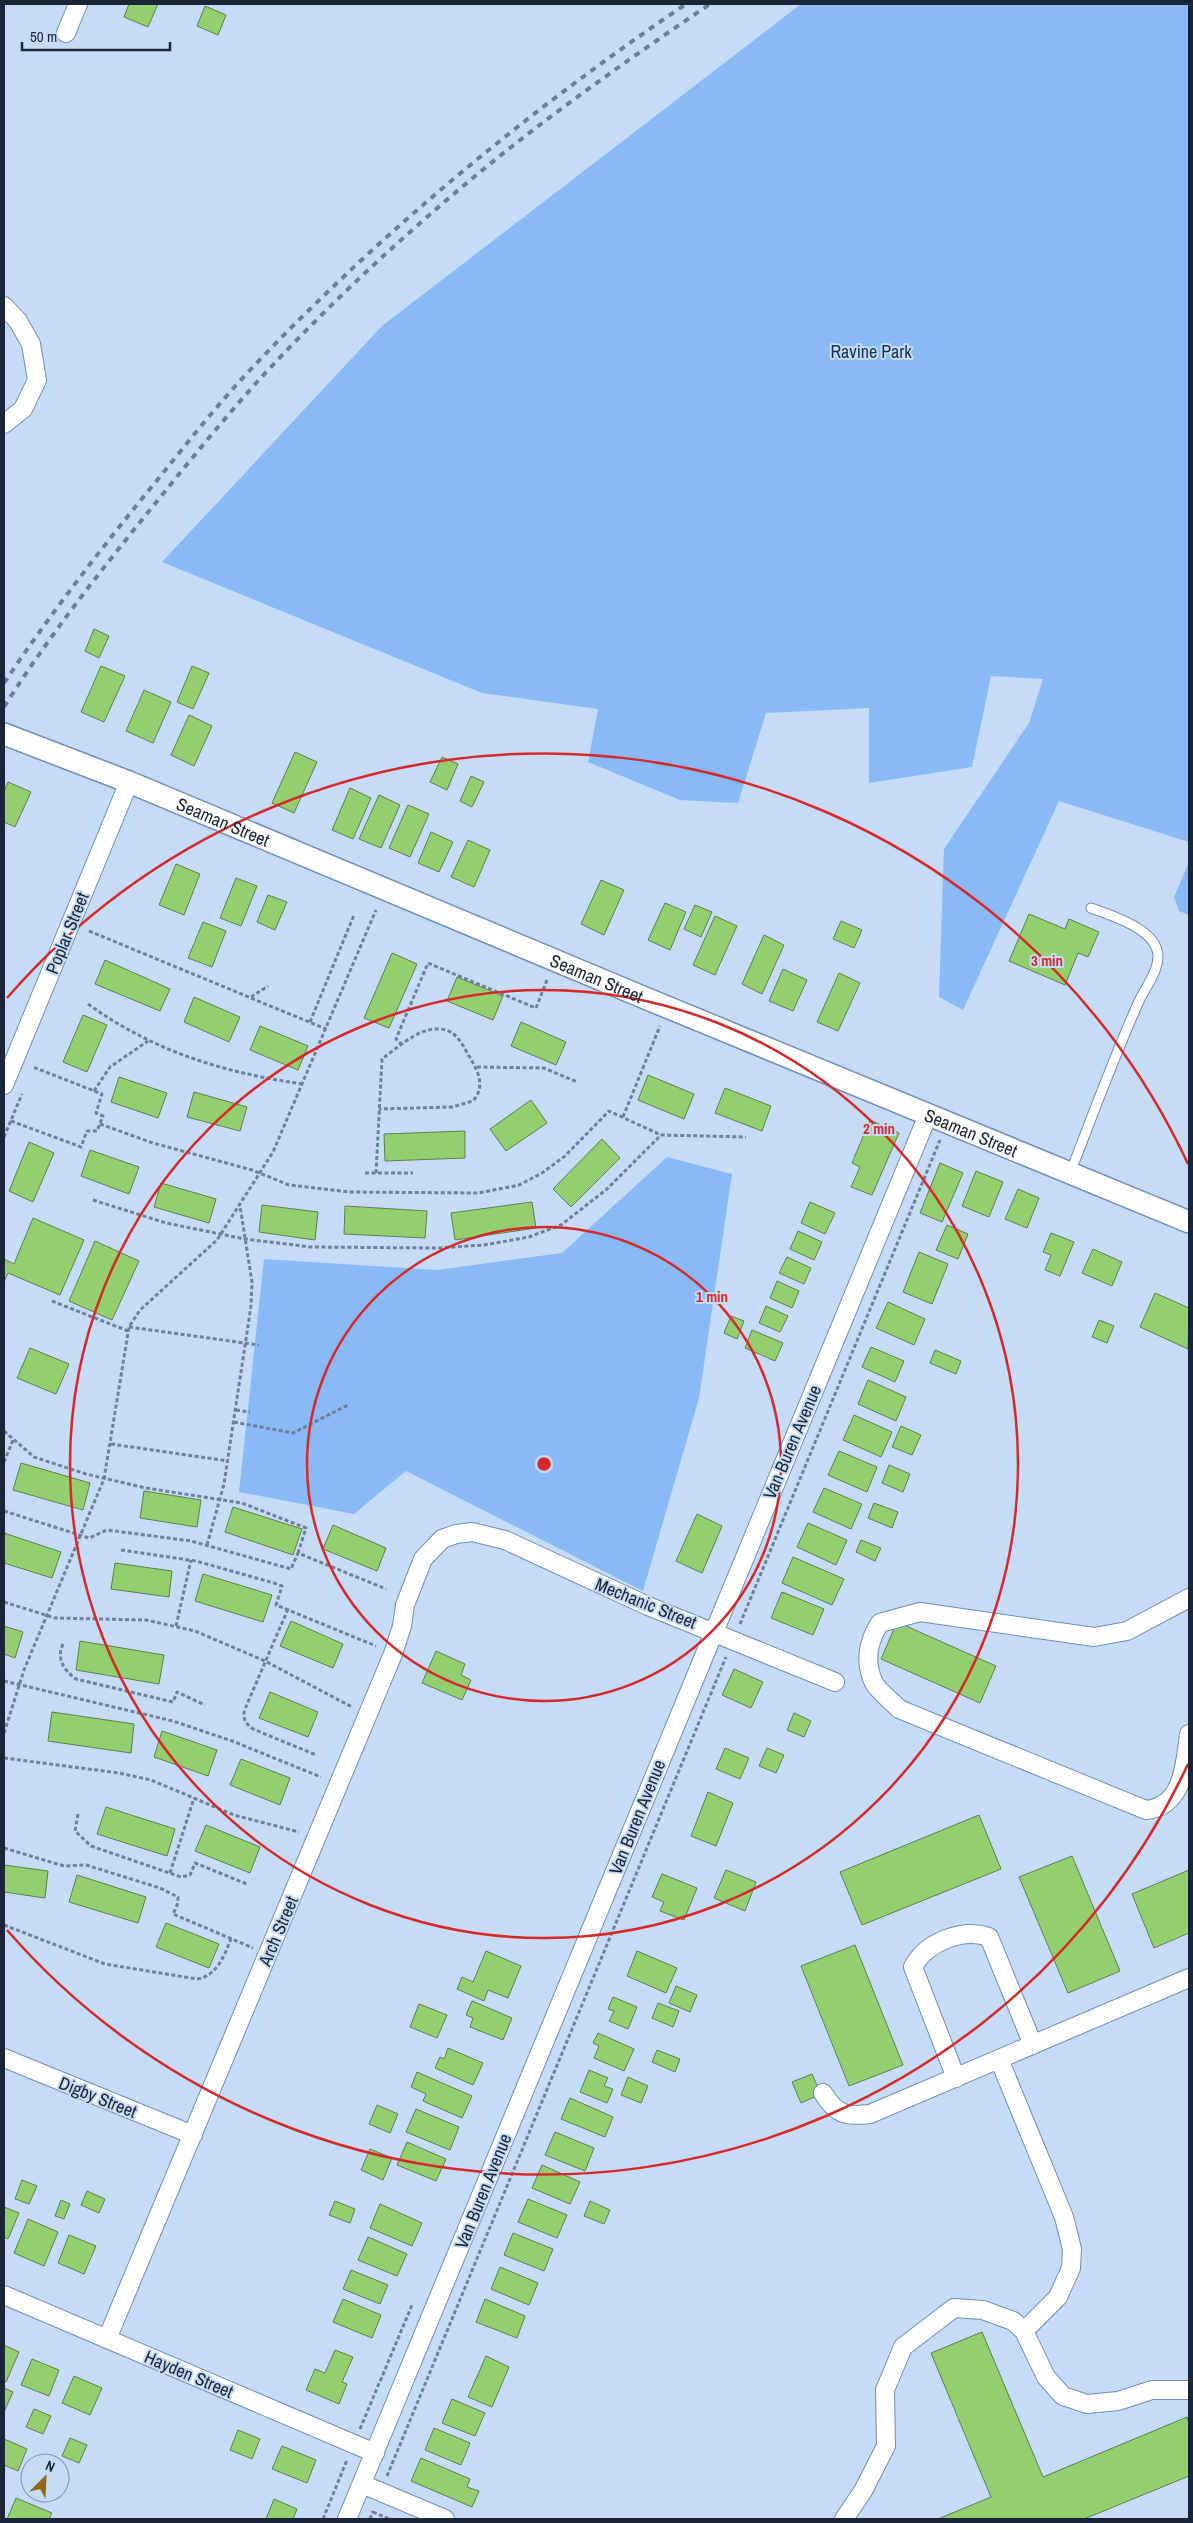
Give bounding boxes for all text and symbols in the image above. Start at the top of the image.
scale bar [22,20,170,52]
text: 50 m [30,26,57,47]
park label: Ravine Park [830,339,912,364]
street label: Seaman Street [173,791,273,852]
street label: Poplar Street [39,888,95,978]
street label: Seaman Street [546,947,647,1008]
text: 3 min [1031,950,1063,971]
street label: Seaman Street [921,1102,1021,1163]
text: 2 min [863,1118,895,1139]
text: 1 min [696,1286,728,1307]
street label: Van Buren Avenue [757,1381,827,1503]
centre of rings [535,1455,553,1473]
street label: Mechanic Street [591,1571,701,1635]
street label: Van Buren Avenue [603,1756,671,1878]
street label: Arch Street [252,1892,304,1971]
street label: Digby Street [55,2070,141,2124]
street label: Van Buren Avenue [449,2130,517,2252]
street label: Hayden Street [141,2344,237,2404]
north arrow [20,2453,70,2503]
text: N [43,2456,58,2476]

